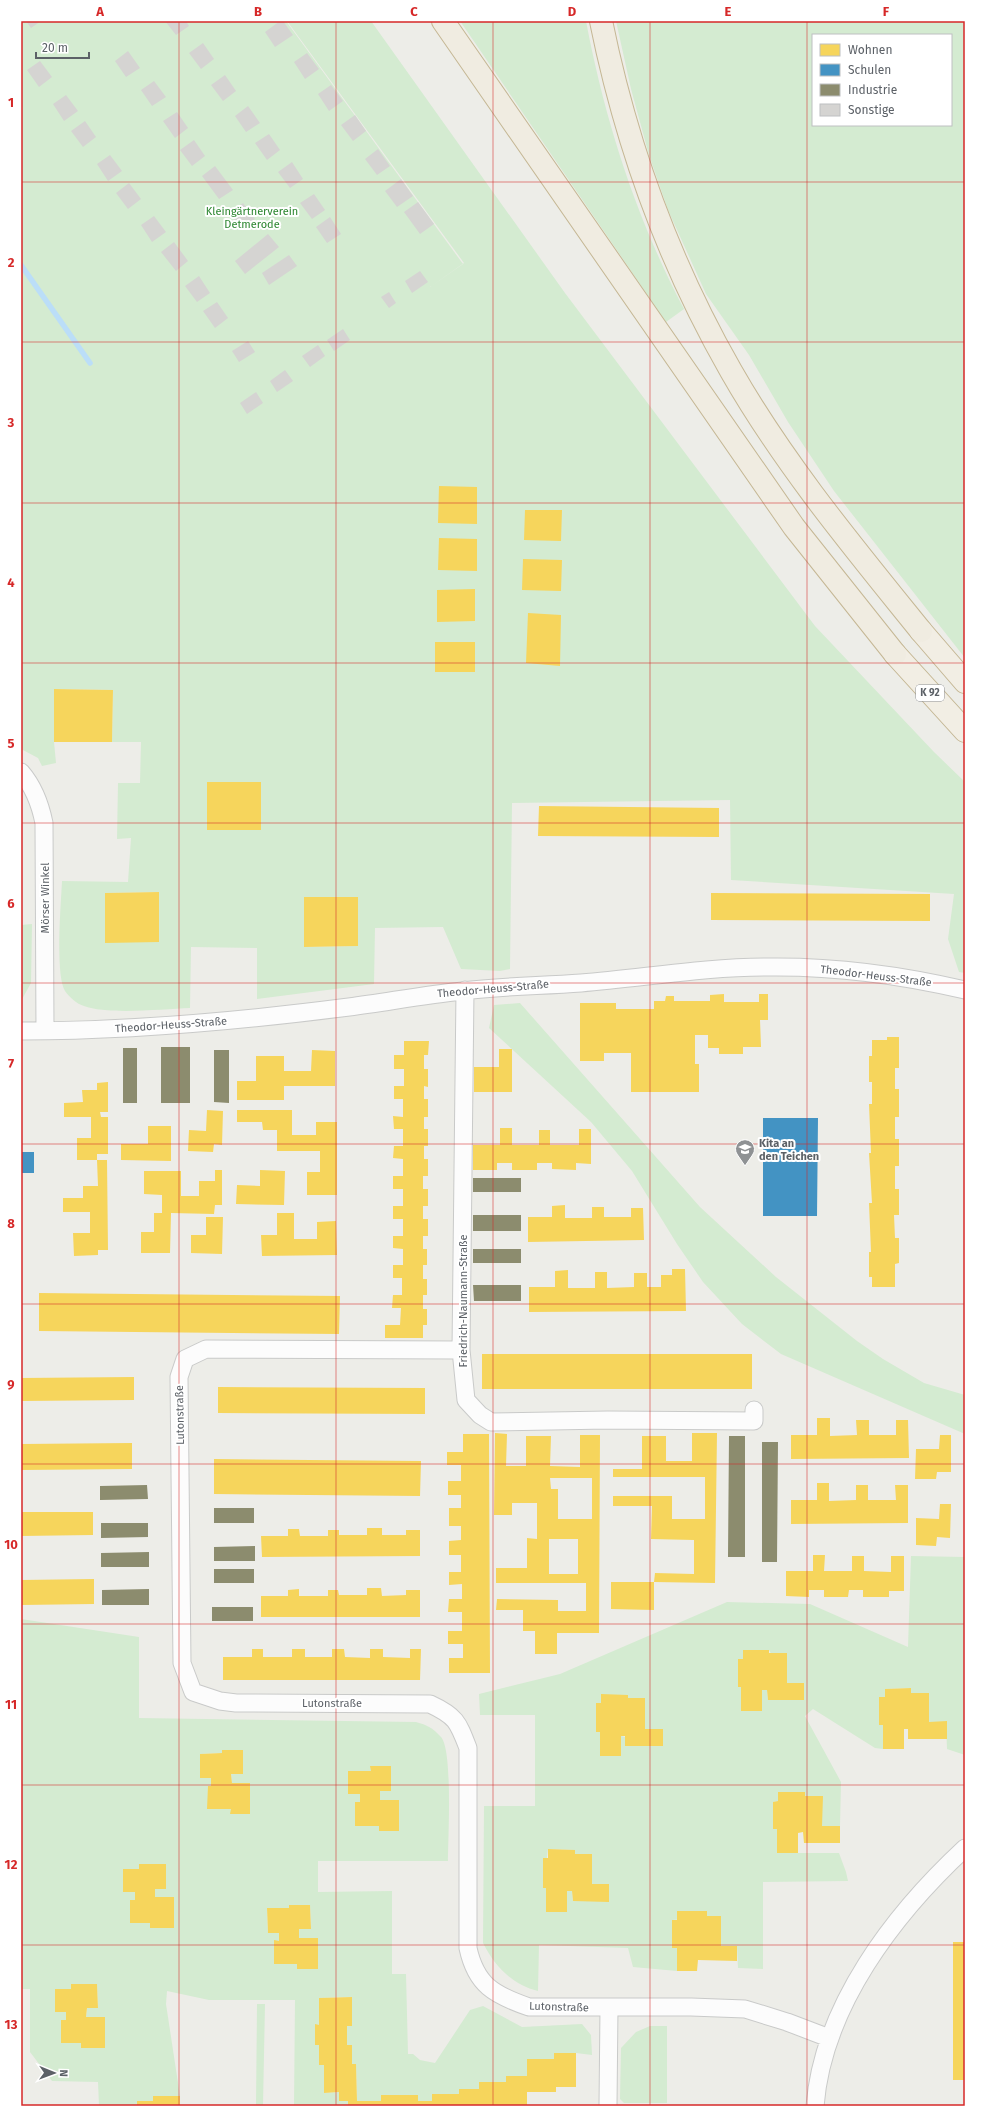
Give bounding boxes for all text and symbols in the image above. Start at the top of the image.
text: A [95,4,104,19]
text: B [254,4,262,19]
text: C [410,4,418,19]
text: D [568,4,577,19]
text: E [725,4,732,19]
text: F [883,4,890,19]
scale bar [36,34,89,60]
legend [812,34,952,126]
text: 20 m [42,41,68,55]
text: Wohnen [848,43,892,57]
text: Schulen [848,63,891,77]
text: Industrie [848,83,897,97]
text: 1 [8,95,14,110]
text: Sonstige [848,103,895,117]
park label: Kleingärtnerverein Detmerode [206,205,298,231]
text: 2 [8,255,15,270]
text: 3 [7,415,15,430]
text: 4 [7,575,15,590]
road number: K 92 [916,685,944,701]
text: 5 [8,736,15,751]
street label: Mörser Winkel [39,863,52,933]
text: 6 [7,896,15,911]
street label: Theodor-Heuss-Straße [820,963,932,989]
street label: Theodor-Heuss-Straße [437,978,549,1000]
street label: Theodor-Heuss-Straße [115,1015,227,1035]
text: 7 [8,1056,14,1071]
place label: Kita an den Teichen [759,1137,819,1163]
school or university icon: Kita an den Teichen [734,1138,756,1166]
text: 8 [7,1216,15,1231]
street label: Friedrich-Naumann-Straße [457,1235,470,1367]
text: 9 [7,1377,15,1392]
street label: Lutonstraße [173,1385,187,1445]
text: 10 [4,1537,18,1552]
text: 11 [5,1697,17,1712]
street label: Lutonstraße [302,1697,362,1710]
text: 12 [5,1857,18,1872]
street label: Lutonstraße [529,1999,589,2015]
text: 13 [5,2017,18,2032]
north arrow [34,2053,74,2093]
text: N [57,2069,70,2077]

